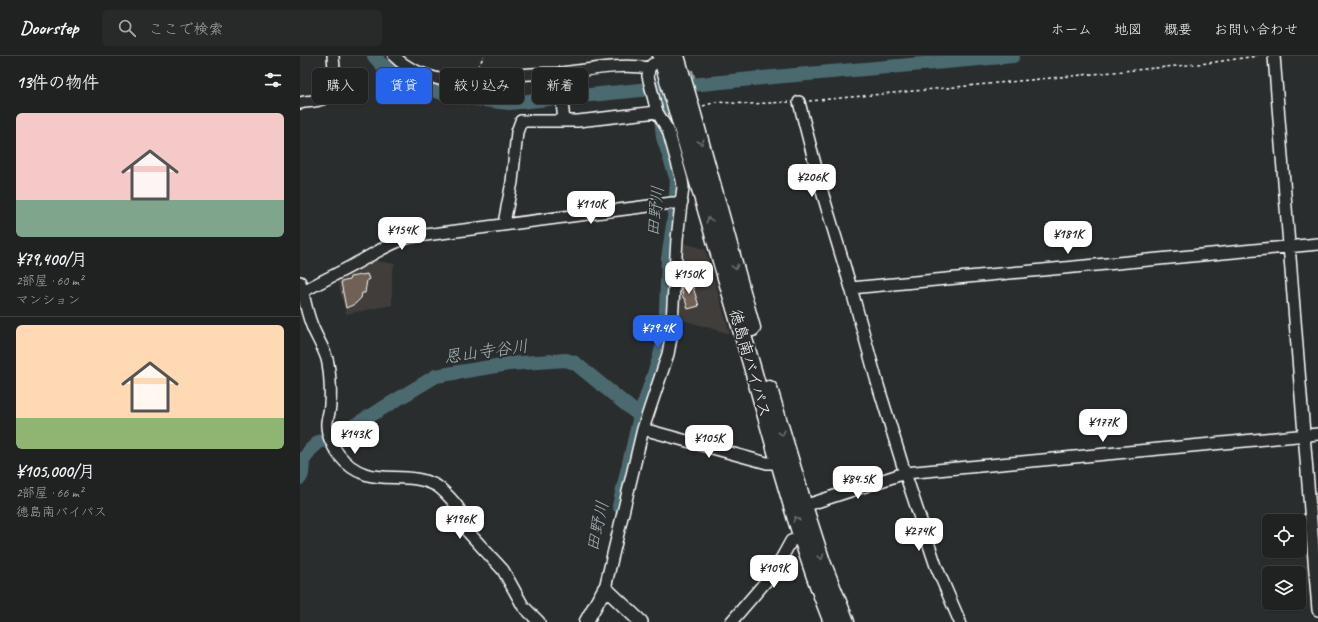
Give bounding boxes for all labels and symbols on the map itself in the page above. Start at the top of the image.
one-way arrow [696,138,705,145]
pin: ¥206K [784,164,840,198]
water label: 田野川 [642,185,669,238]
pin: ¥110K [563,191,619,225]
one-way arrow [705,216,714,223]
pin: ¥154K [374,217,430,251]
pin: ¥181K [1040,221,1096,255]
pin: ¥150K [661,261,717,295]
one-way arrow [731,264,739,270]
street label: 徳島南バイパス [725,307,775,420]
pin: ¥79.4K [625,315,691,349]
water label: 恩山寺谷川 [443,335,530,368]
pin: ¥177K [1075,409,1131,443]
pin: ¥143K [327,421,383,455]
pin: ¥105K [681,425,737,459]
one-way arrow [777,429,786,436]
pin: ¥84.5K [825,466,891,500]
water label: 田野川 [582,499,613,553]
pin: ¥196K [432,506,488,540]
one-way arrow [792,516,801,523]
pin: ¥274K [891,518,947,552]
one-way arrow [816,553,824,560]
pin: ¥109K [746,555,802,589]

